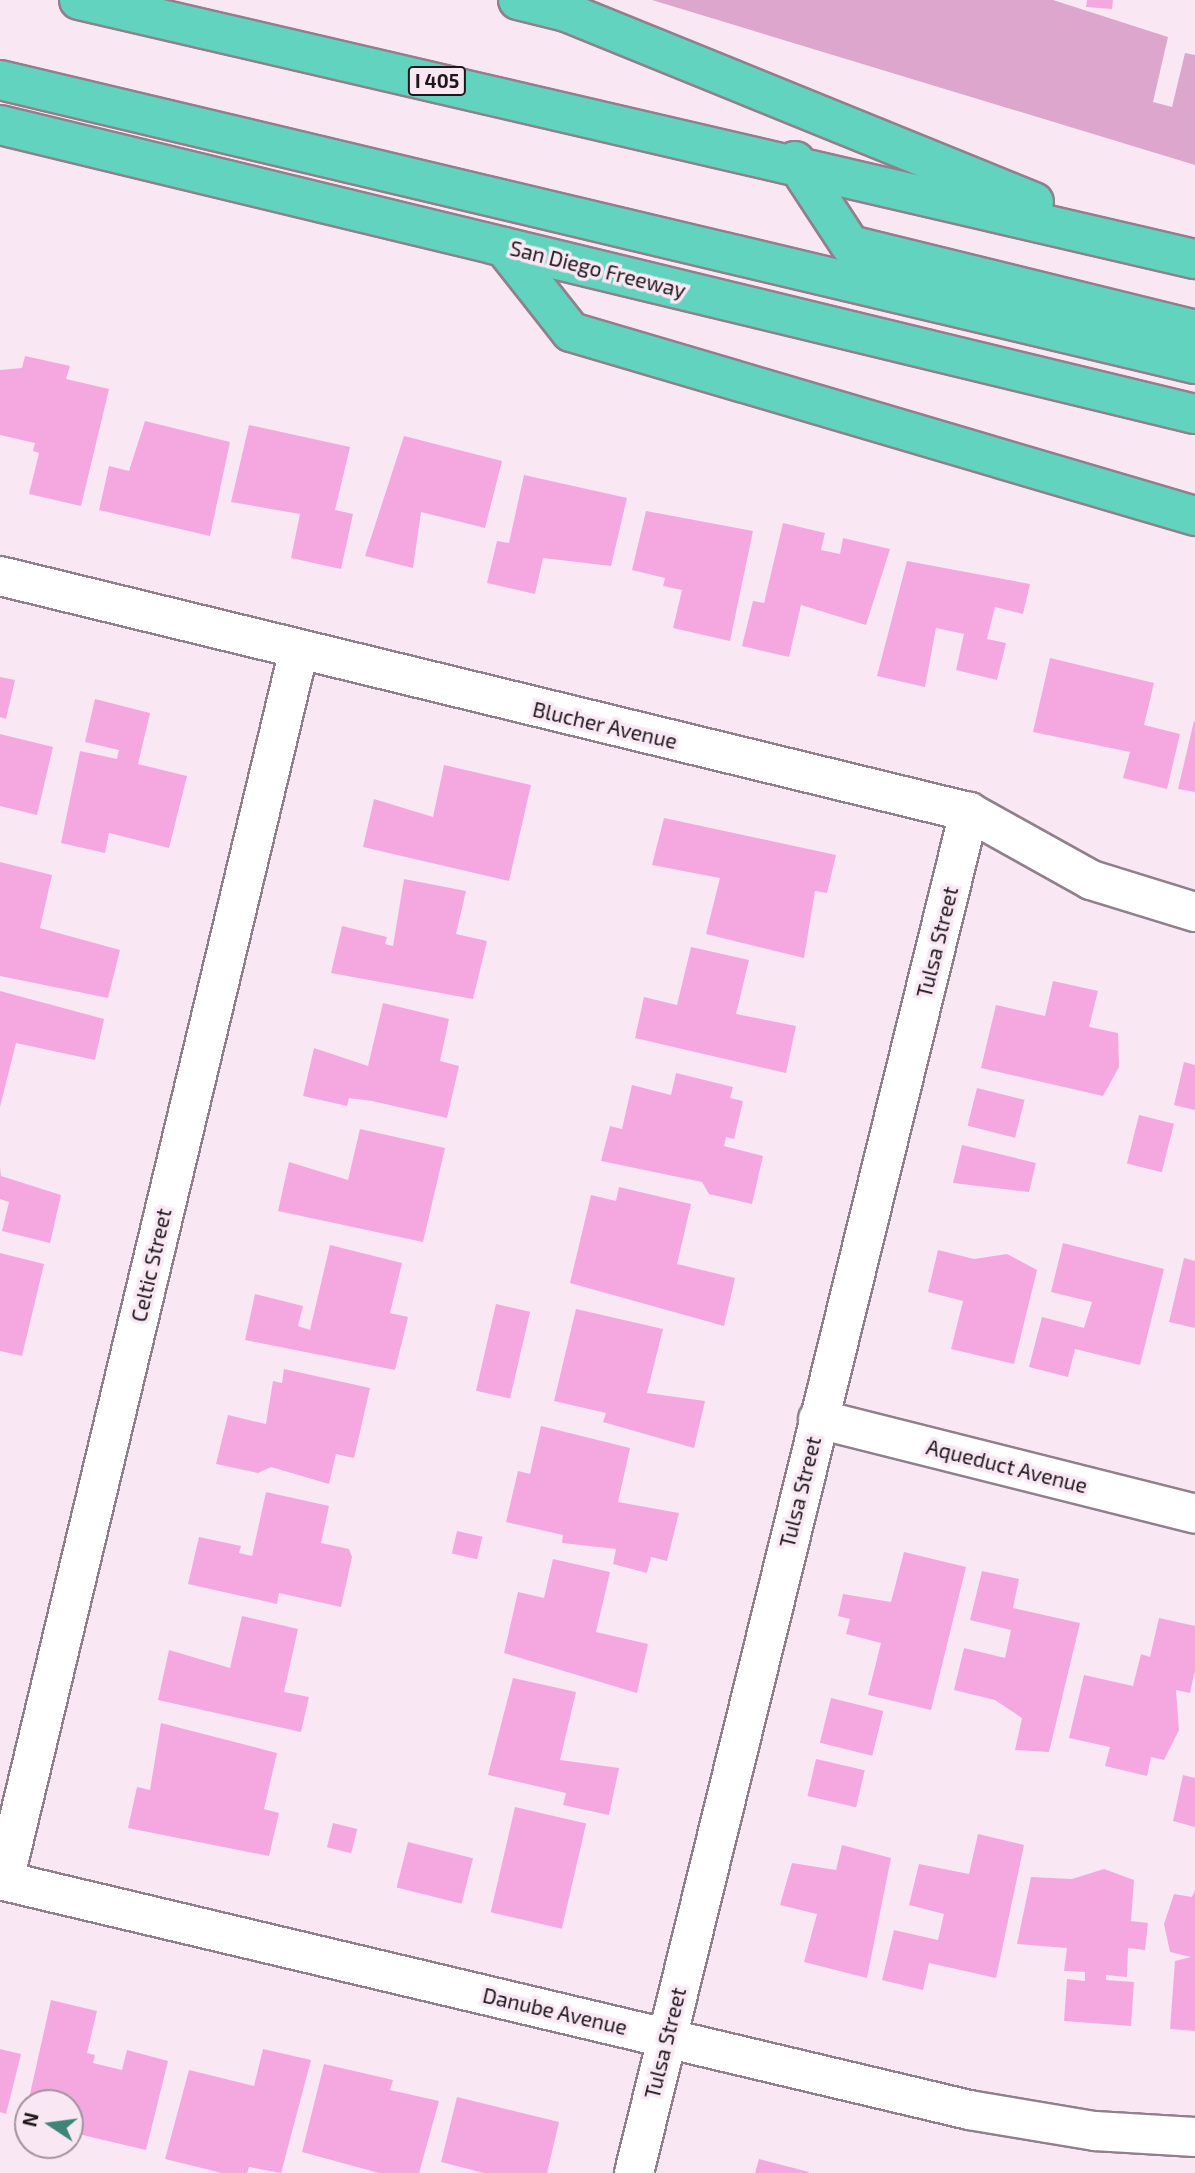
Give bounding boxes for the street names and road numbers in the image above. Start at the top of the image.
road number: I 405 [407,66,467,96]
street label: San Diego Freeway [507,235,689,303]
street label: Blucher Avenue [530,696,680,754]
street label: Tulsa Street [911,884,963,1000]
street label: Celtic Street [126,1206,176,1324]
street label: Tulsa Street [774,1434,826,1550]
street label: Aqueduct Avenue [924,1434,1090,1498]
street label: Danube Avenue [480,1982,630,2040]
street label: Tulsa Street [639,1985,691,2101]

